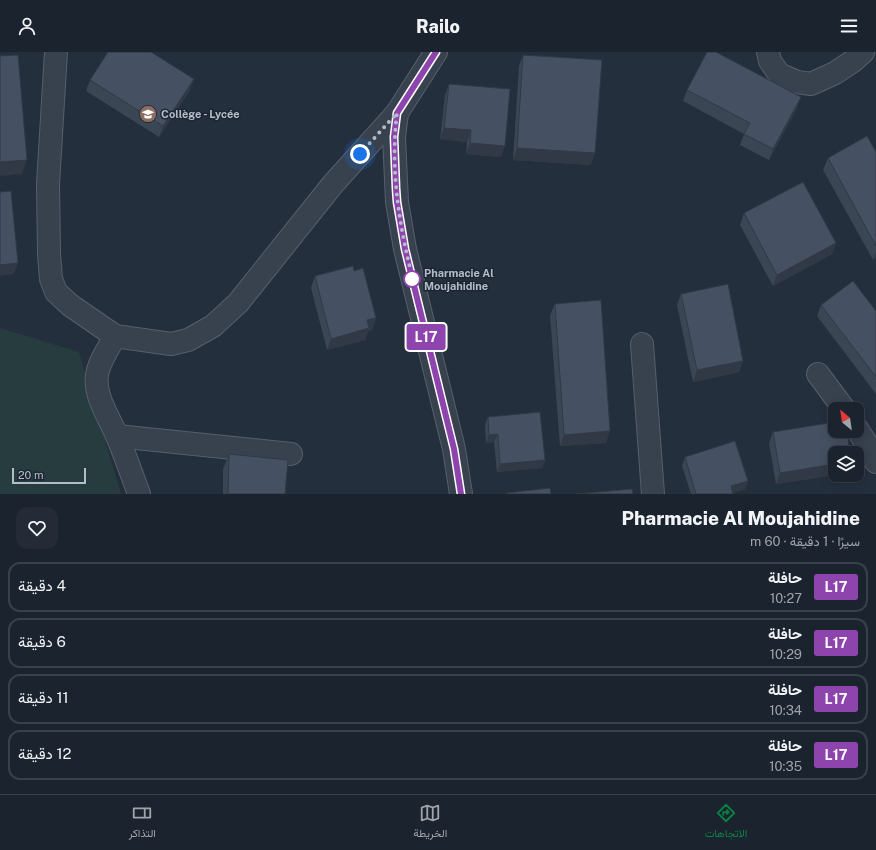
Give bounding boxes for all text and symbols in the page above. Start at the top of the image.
icon: person [16,15,38,37]
icon: menu [838,15,860,37]
text: Railo [416,16,460,37]
school or university icon: Collège - Lycée [138,104,158,124]
place label: Collège - Lycée [161,108,240,120]
your location [350,144,370,164]
place label: Pharmacie Al Moujahidine [424,267,494,292]
marker: Pharmacie Al Moujahidine [403,270,421,288]
line badge: L17 [403,324,449,350]
text: L17 [415,329,437,345]
north arrow [828,402,864,438]
map controls [828,402,864,482]
button: layers [828,446,864,482]
scale bar [12,466,86,485]
text: 20 m [18,469,43,481]
button: heart [16,507,58,549]
text: Pharmacie Al Moujahidine [621,507,860,529]
text: سيرًا · 1 دقيقة · 60 m [750,534,860,549]
text: حافلة [768,569,802,586]
text: 4 دقيقة [18,577,66,594]
text: L17 [825,579,847,595]
text: 10:27 [770,591,802,606]
text: حافلة [768,625,802,642]
text: 6 دقيقة [18,633,66,650]
text: L17 [825,635,847,651]
text: 10:29 [770,647,802,662]
text: حافلة [768,681,802,698]
text: 11 دقيقة [18,689,69,706]
text: L17 [825,691,847,707]
text: 10:34 [769,703,802,718]
text: حافلة [768,737,802,754]
text: 12 دقيقة [18,745,71,762]
text: L17 [825,747,847,763]
text: 10:35 [769,759,802,774]
tab: التذاكر [129,802,156,843]
tab: الخريطة [413,802,447,843]
tab: الاتجاهات [705,802,747,843]

